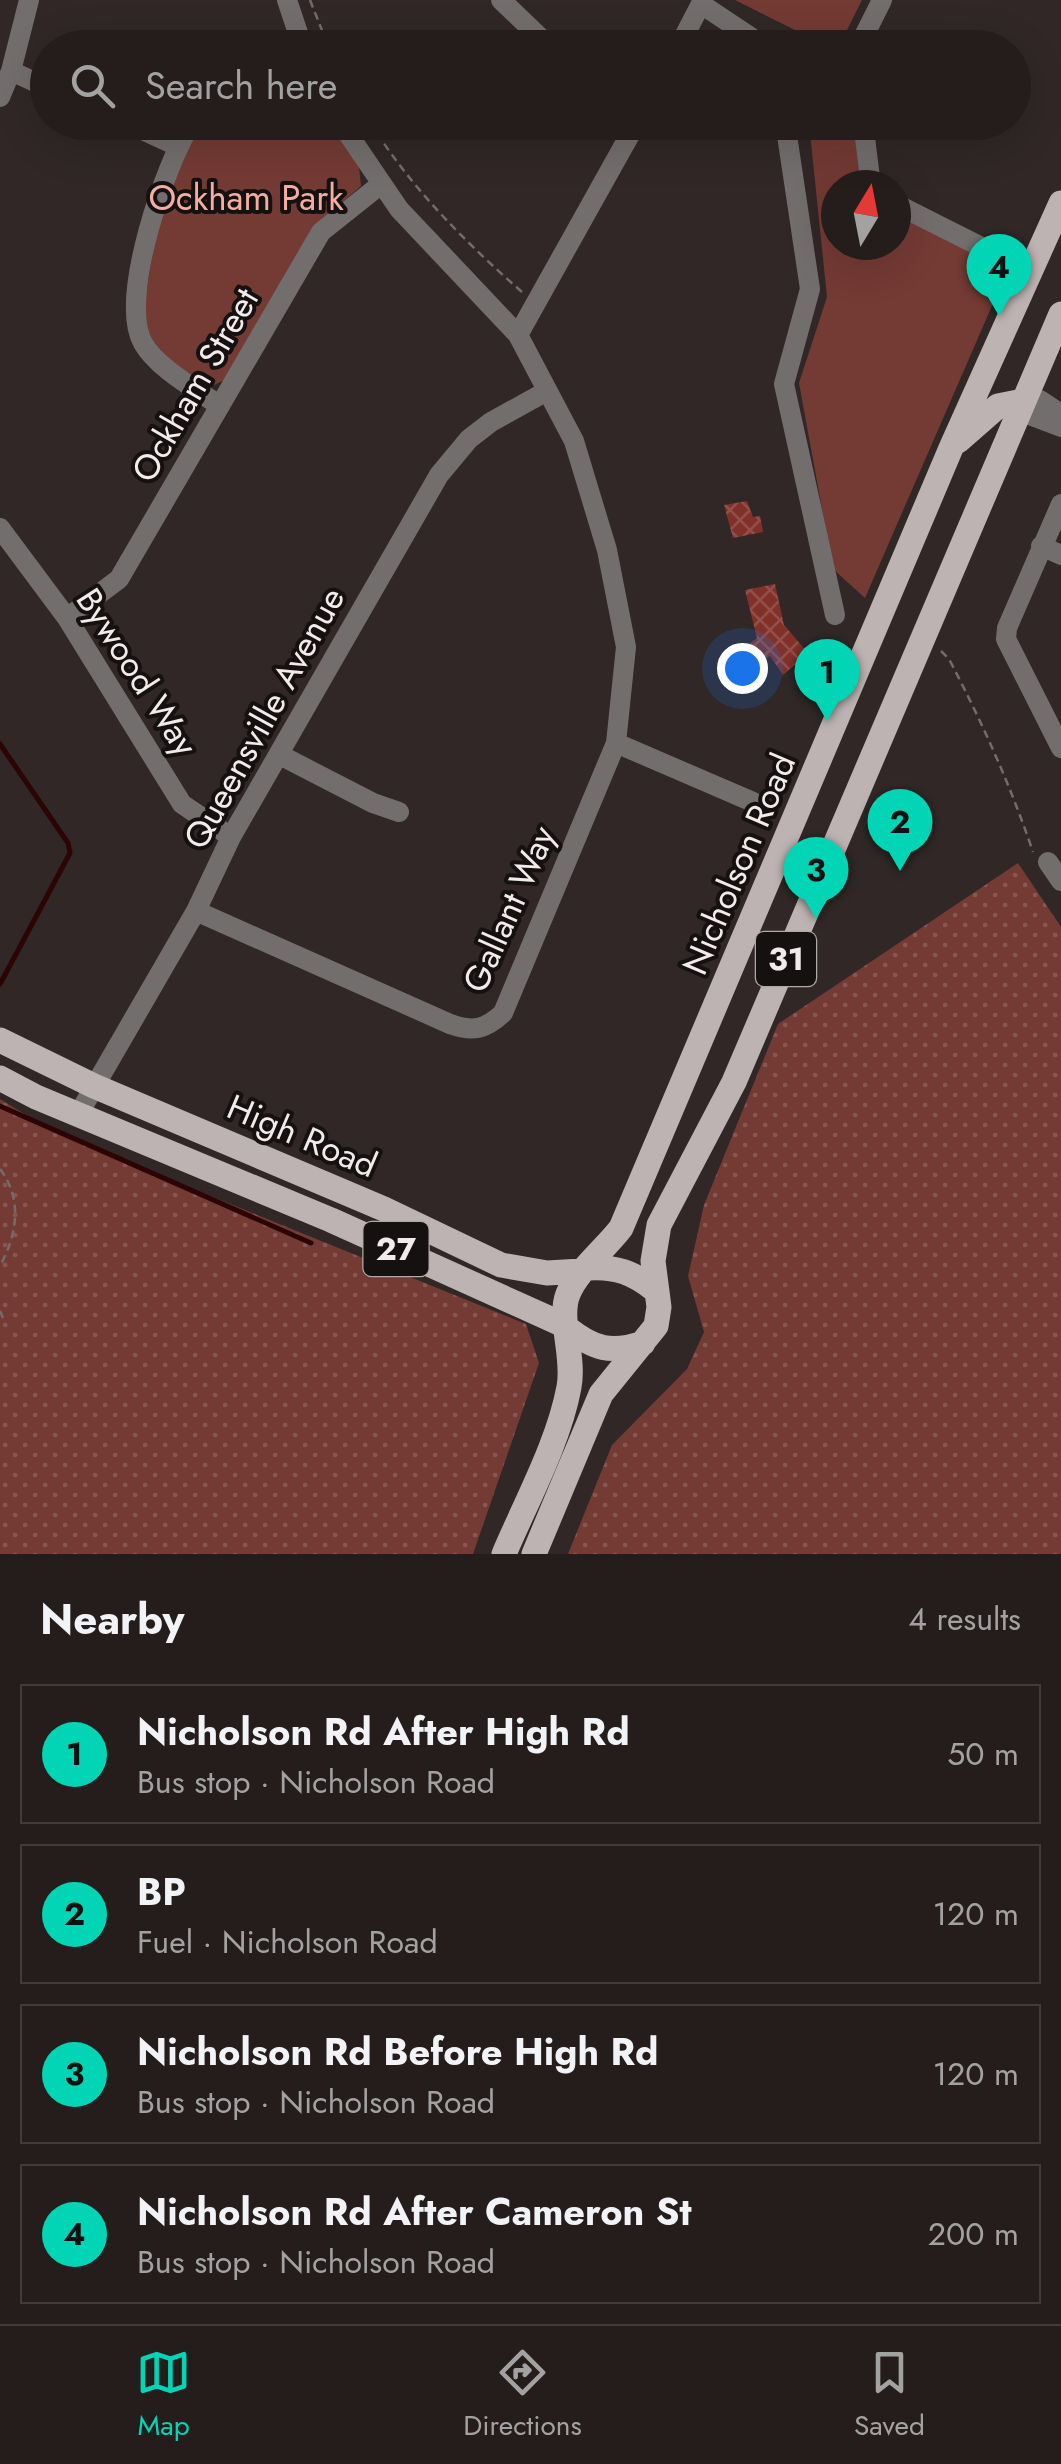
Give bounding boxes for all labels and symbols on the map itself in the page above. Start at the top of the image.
north arrow [821,170,911,260]
park label: Ockham Park [148,173,344,223]
pin: 4 [966,234,1032,316]
street label: Ockham Street [119,278,271,491]
street label: Bywood Way [64,578,210,766]
street label: Queensville Avenue [171,578,357,858]
pin: 1 [794,638,860,721]
your location [717,643,768,694]
street label: Nicholson Road [670,746,808,982]
pin: 2 [868,788,932,871]
street label: Gallant Way [450,817,568,1000]
pin: 3 [784,836,848,919]
road number: 31 [756,932,816,986]
street label: High Road [219,1082,385,1190]
road number: 27 [364,1222,428,1276]

